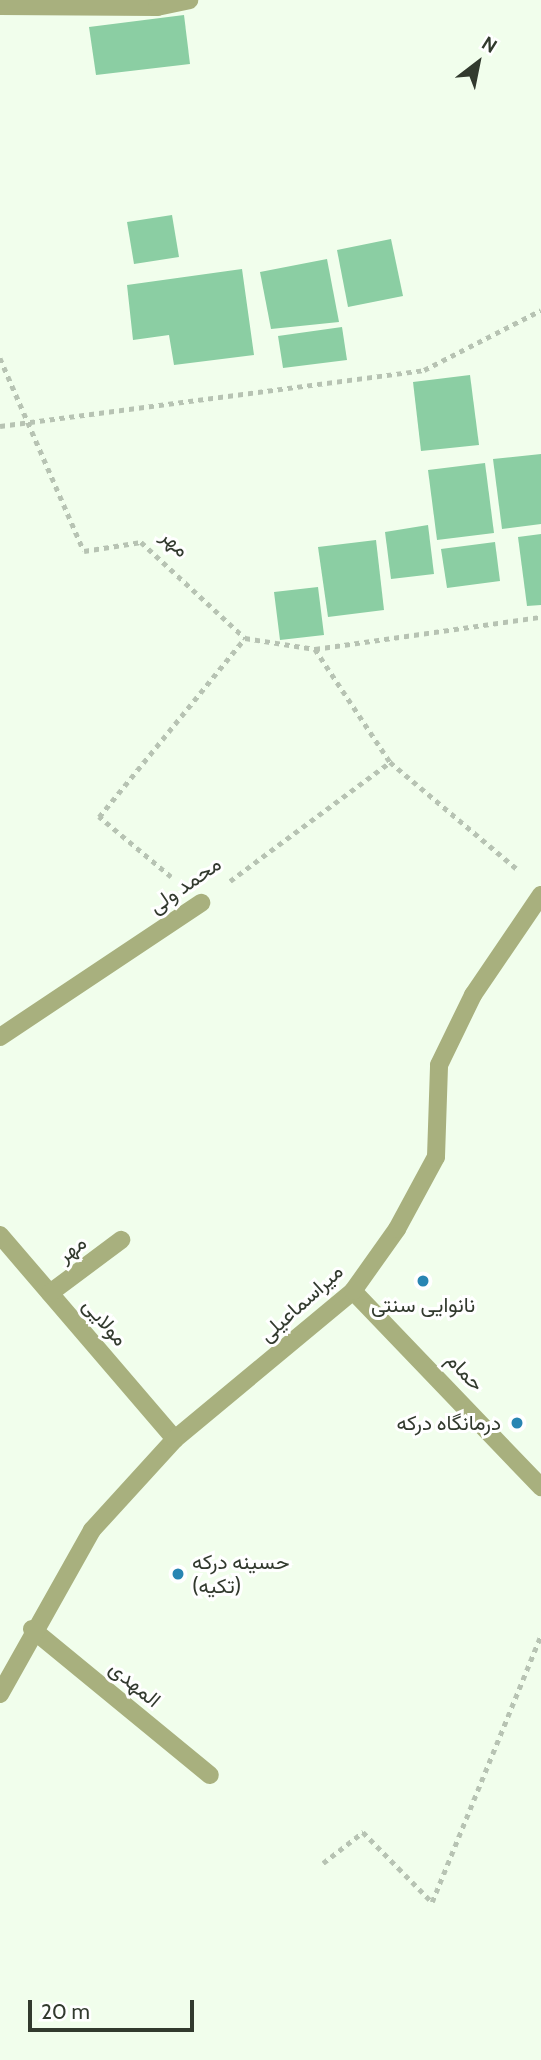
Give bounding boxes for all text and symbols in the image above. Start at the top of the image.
north arrow [443,28,513,98]
text: N [478,31,501,58]
street label: مهر [156,524,194,562]
street label: محمد ولی [144,851,226,919]
street label: مهر [53,1230,91,1268]
street label: میراسماعیلی [254,1259,348,1347]
marker: نانوایی سنتی [415,1273,431,1289]
place label: نانوایی سنتی [371,1292,475,1318]
street label: مولایی [77,1293,133,1351]
street label: حمام [441,1347,489,1397]
place label: درمانگاه درکه [396,1410,501,1436]
marker: درمانگاه درکه [507,1413,527,1433]
place label: حسینه درکه (تکیه) [192,1549,290,1599]
marker: حسینه درکه (تکیه) [170,1566,186,1582]
street label: المهدی [104,1655,166,1713]
scale bar [32,1986,198,2030]
text: 20 m [41,1999,90,2024]

